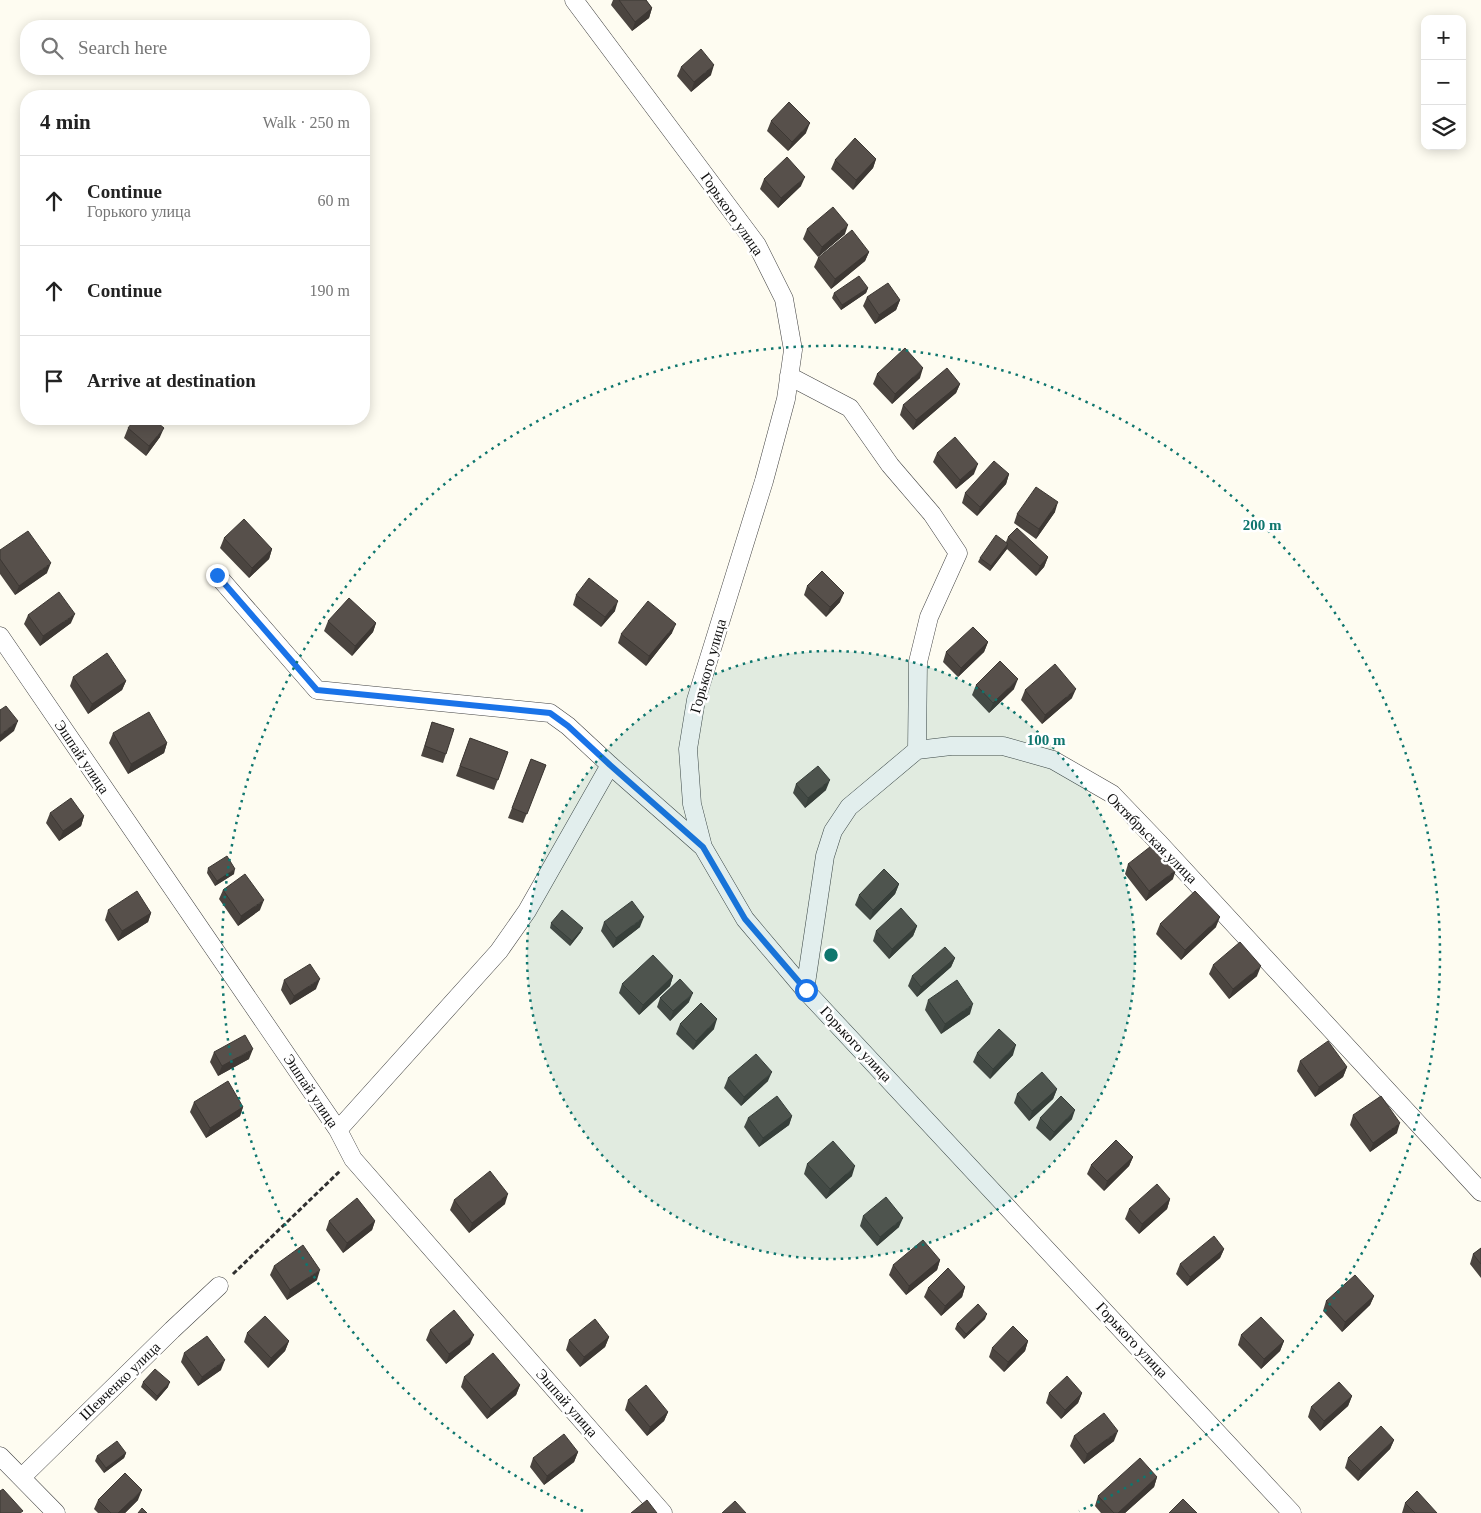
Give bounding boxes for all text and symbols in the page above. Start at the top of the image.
map controls [1421,15,1466,150]
button: + [1421,15,1466,60]
search box [20,20,370,75]
icon: search [38,34,66,62]
text: Search here [78,37,167,58]
button: − [1421,60,1466,105]
button: layers [1421,105,1466,150]
text: 4 min [40,110,91,134]
text: Walk · 250 m [263,114,350,131]
street label: Горького улица [698,170,767,259]
text: Continue [87,181,162,202]
icon: ahead [40,187,68,215]
text: 60 m [318,192,350,209]
text: Горького улица [87,203,191,220]
icon: ahead [40,277,68,305]
text: Continue [87,280,162,301]
text: 190 m [310,282,350,299]
icon: arrive [40,367,68,395]
text: Arrive at destination [87,370,256,391]
text: 200 m [1243,517,1282,533]
route end [206,564,229,587]
street label: Горького улица [687,617,729,715]
street label: Эшпай улица [52,717,113,797]
text: 100 m [1027,732,1066,748]
street label: Октябрьская улица [1103,789,1201,887]
centre of rings [822,946,840,964]
route start [795,979,818,1002]
street label: Горького улица [817,1003,895,1085]
street label: Эшпай улица [281,1051,342,1131]
street label: Горького улица [1093,1299,1171,1381]
street label: Шевченко улица [77,1338,164,1423]
street label: Эшпай улица [533,1366,601,1441]

